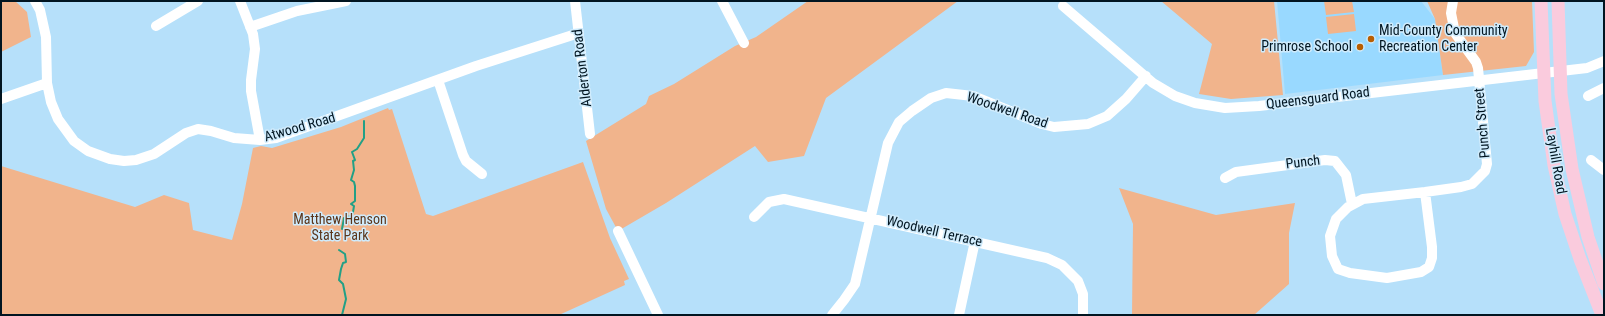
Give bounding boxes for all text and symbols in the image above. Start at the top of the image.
place label: Mid-County Community Recreation Center [1379,23,1508,56]
street label: Alderton Road [570,28,596,108]
marker: Mid-County Community Recreation Center [1366,34,1376,44]
place label: Primrose School [1261,39,1352,55]
marker: Primrose School [1355,42,1365,52]
street label: Queensguard Road [1265,84,1371,114]
street label: Punch Street [1472,87,1494,159]
street label: Woodwell Road [964,89,1050,133]
street label: Atwood Road [262,110,338,146]
street label: Layhill Road [1541,127,1569,195]
street label: Punch [1285,153,1321,173]
park label: Matthew Henson State Park [293,212,387,244]
street label: Woodwell Terrace [884,213,984,251]

